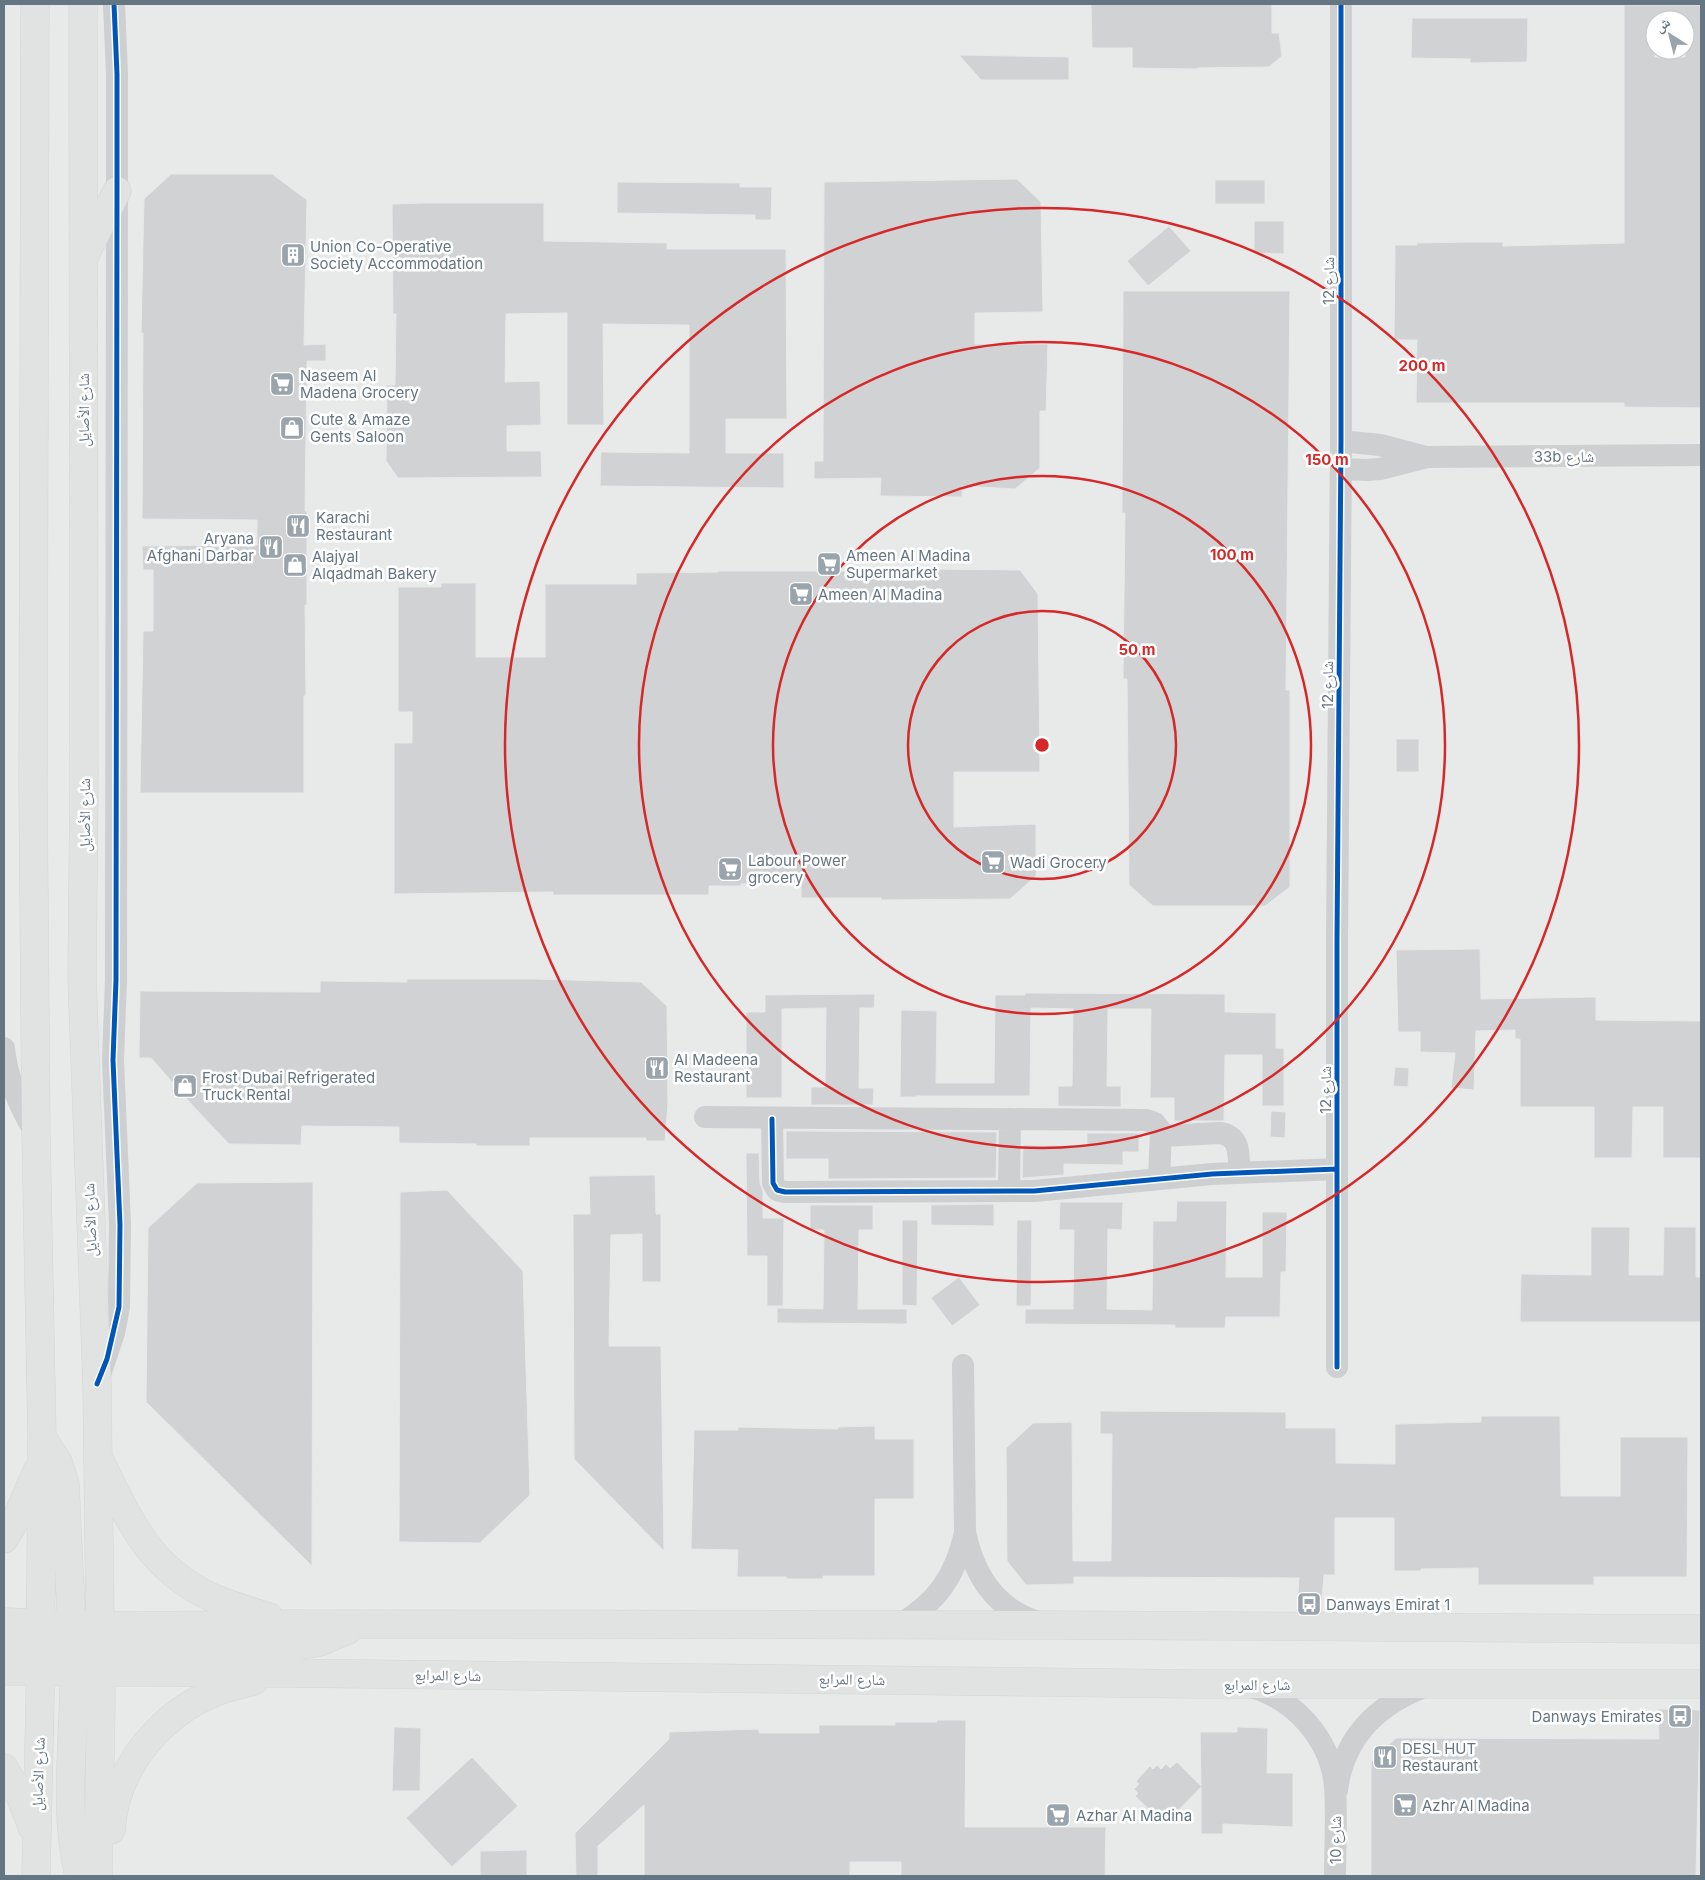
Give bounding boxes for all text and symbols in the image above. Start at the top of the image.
north arrow [1645,10,1695,60]
text: ش [1651,13,1674,36]
place label: Union Co-Operative Society Accommodation [310,237,483,273]
building icon: Union Co-Operative Society Accommodation [280,242,306,268]
street label: شارع 12 [1319,257,1339,305]
text: 200 m [1399,356,1445,375]
place label: Naseem Al Madena Grocery [300,366,419,402]
supermarket icon: Naseem Al Madena Grocery [269,371,295,397]
street label: شارع الأصايل [74,373,94,447]
place label: Cute & Amaze Gents Saloon [310,410,410,446]
shop icon: Cute & Amaze Gents Saloon [279,415,305,441]
street label: 33b شارع [1534,447,1594,467]
text: 150 m [1305,450,1349,469]
place label: Karachi Restaurant [316,508,392,544]
restaurant icon: Karachi Restaurant [285,513,311,539]
place label: Aryana Afghani Darbar [147,529,254,565]
restaurant icon: Aryana Afghani Darbar [258,534,284,560]
text: 100 m [1210,545,1254,564]
place label: Ameen Al Madina Supermarket [846,546,970,582]
place label: Alajyal Alqadmah Bakery [312,547,437,583]
supermarket icon: Ameen Al Madina Supermarket [816,551,842,577]
shop icon: Alajyal Alqadmah Bakery [282,552,308,578]
supermarket icon: Ameen Al Madina [788,581,814,607]
place label: Ameen Al Madina [818,585,942,604]
text: 50 m [1119,640,1155,659]
street label: شارع 12 [1318,661,1338,709]
centre of rings [1033,736,1051,754]
street label: شارع الأصايل [75,778,95,852]
supermarket icon: Wadi Grocery [980,849,1006,875]
place label: Labour Power grocery [748,851,847,887]
place label: Wadi Grocery [1010,853,1107,872]
supermarket icon: Labour Power grocery [717,856,743,882]
place label: Al Madeena Restaurant [674,1050,758,1086]
restaurant icon: Al Madeena Restaurant [644,1055,670,1081]
street label: شارع 12 [1316,1066,1336,1114]
place label: Frost Dubai Refrigerated Truck Rental [202,1068,375,1104]
shop icon: Frost Dubai Refrigerated Truck Rental [172,1073,198,1099]
street label: شارع الأصايل [79,1183,102,1257]
bus stop icon: Danways Emirat 1 [1296,1591,1322,1617]
place label: Danways Emirat 1 [1326,1595,1450,1614]
street label: شارع المرابع [415,1665,482,1686]
street label: شارع المرابع [819,1669,886,1690]
street label: شارع المرابع [1224,1675,1290,1695]
bus stop icon: Danways Emirates [1667,1703,1693,1729]
place label: Danways Emirates [1532,1707,1662,1726]
street label: شارع الأصايل [27,1737,50,1811]
place label: DESL HUT Restaurant [1402,1739,1478,1775]
restaurant icon: DESL HUT Restaurant [1372,1744,1398,1770]
supermarket icon: Azhr Al Madina [1392,1792,1418,1818]
place label: Azhr Al Madina [1422,1796,1530,1815]
supermarket icon: Azhar Al Madina [1045,1802,1071,1828]
place label: Azhar Al Madina [1076,1806,1192,1825]
street label: شارع 10 [1326,1816,1346,1864]

